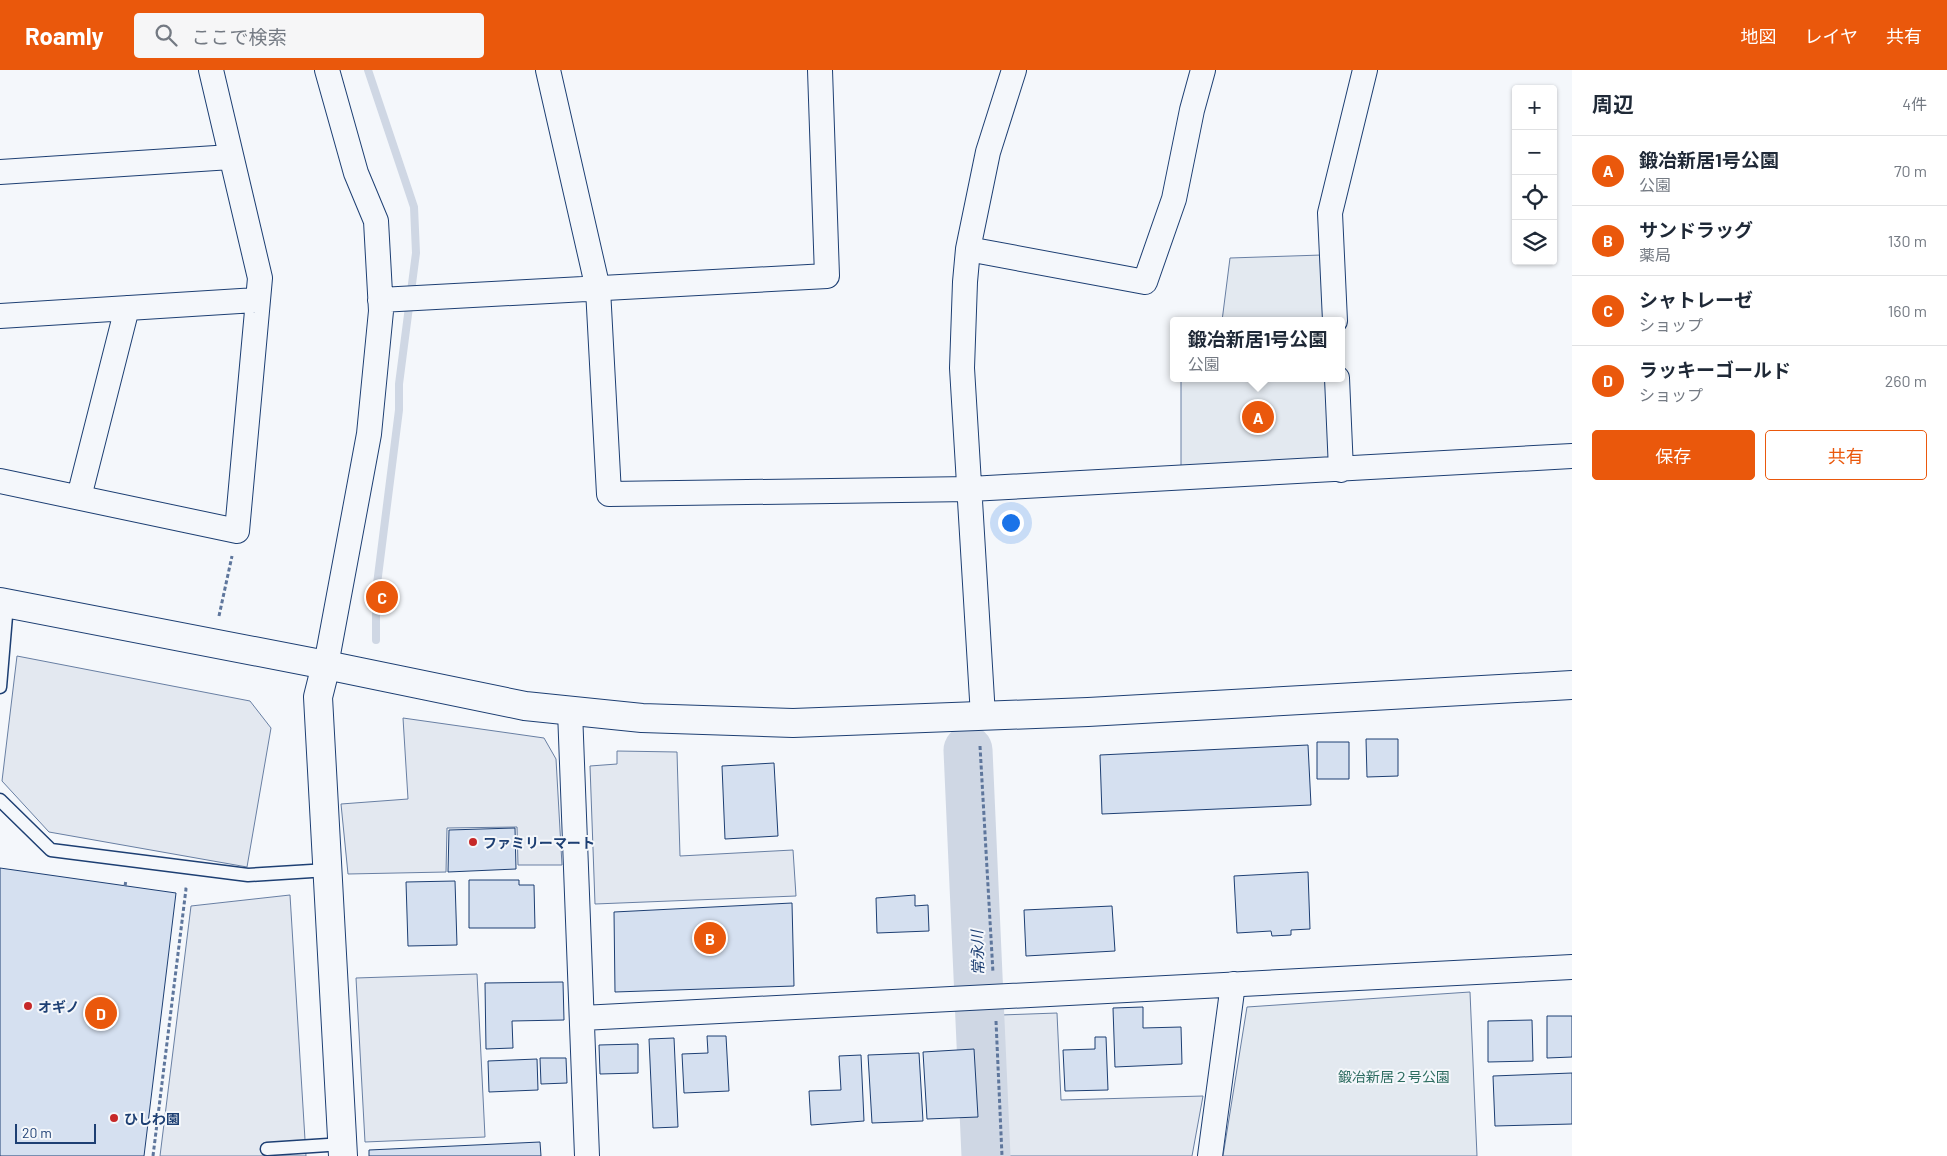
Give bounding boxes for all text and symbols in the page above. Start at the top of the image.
search box [134,13,484,58]
text: Roamly [25,21,104,50]
icon: search [152,21,180,49]
text: ここで検索 [192,25,287,48]
text: 地図 [1741,25,1777,47]
text: レイヤ [1805,25,1858,47]
text: 共有 [1886,25,1922,47]
map controls [1512,85,1557,265]
button: + [1512,85,1557,130]
text: 周辺 [1592,91,1634,116]
text: 4件 [1902,94,1927,113]
button: − [1512,130,1557,175]
text: 鍛冶新居1号公園 [1639,148,1779,171]
text: A [1603,161,1613,180]
text: 70 m [1894,161,1927,180]
button: locate [1512,175,1557,220]
text: 公園 [1639,175,1671,194]
text: サンドラッグ [1639,218,1753,241]
button: layers [1512,220,1557,265]
text: B [1603,231,1613,250]
text: 130 m [1888,231,1927,250]
text: 薬局 [1639,245,1671,264]
text: シャトレーゼ [1639,288,1753,311]
text: C [1603,301,1613,320]
text: 160 m [1888,301,1927,320]
text: ショップ [1639,315,1703,334]
popup [1170,317,1345,382]
text: 鍛冶新居1号公園 [1188,327,1327,350]
text: 公園 [1188,354,1220,373]
text: ラッキーゴールド [1639,358,1791,381]
text: D [1603,371,1613,390]
text: 260 m [1885,371,1927,390]
text: ショップ [1639,385,1703,404]
pin: A [1242,398,1274,436]
button: 保存 [1592,430,1755,480]
button: 共有 [1765,430,1927,480]
your location [998,510,1024,536]
pin: C [366,578,398,616]
place label: ファミリーマート [483,834,595,851]
marker: ファミリーマート [467,836,479,848]
pin: B [694,919,726,957]
water label: 常永川 [967,928,987,976]
pin: D [85,994,117,1032]
place label: オギノ [38,998,79,1015]
marker: オギノ [22,1000,34,1012]
park label: 鍛冶新居２号公園 [1338,1068,1450,1085]
place label: ひしわ園 [124,1110,180,1127]
marker: ひしわ園 [108,1112,120,1124]
scale bar [15,1121,96,1144]
text: 20 m [22,1124,52,1141]

